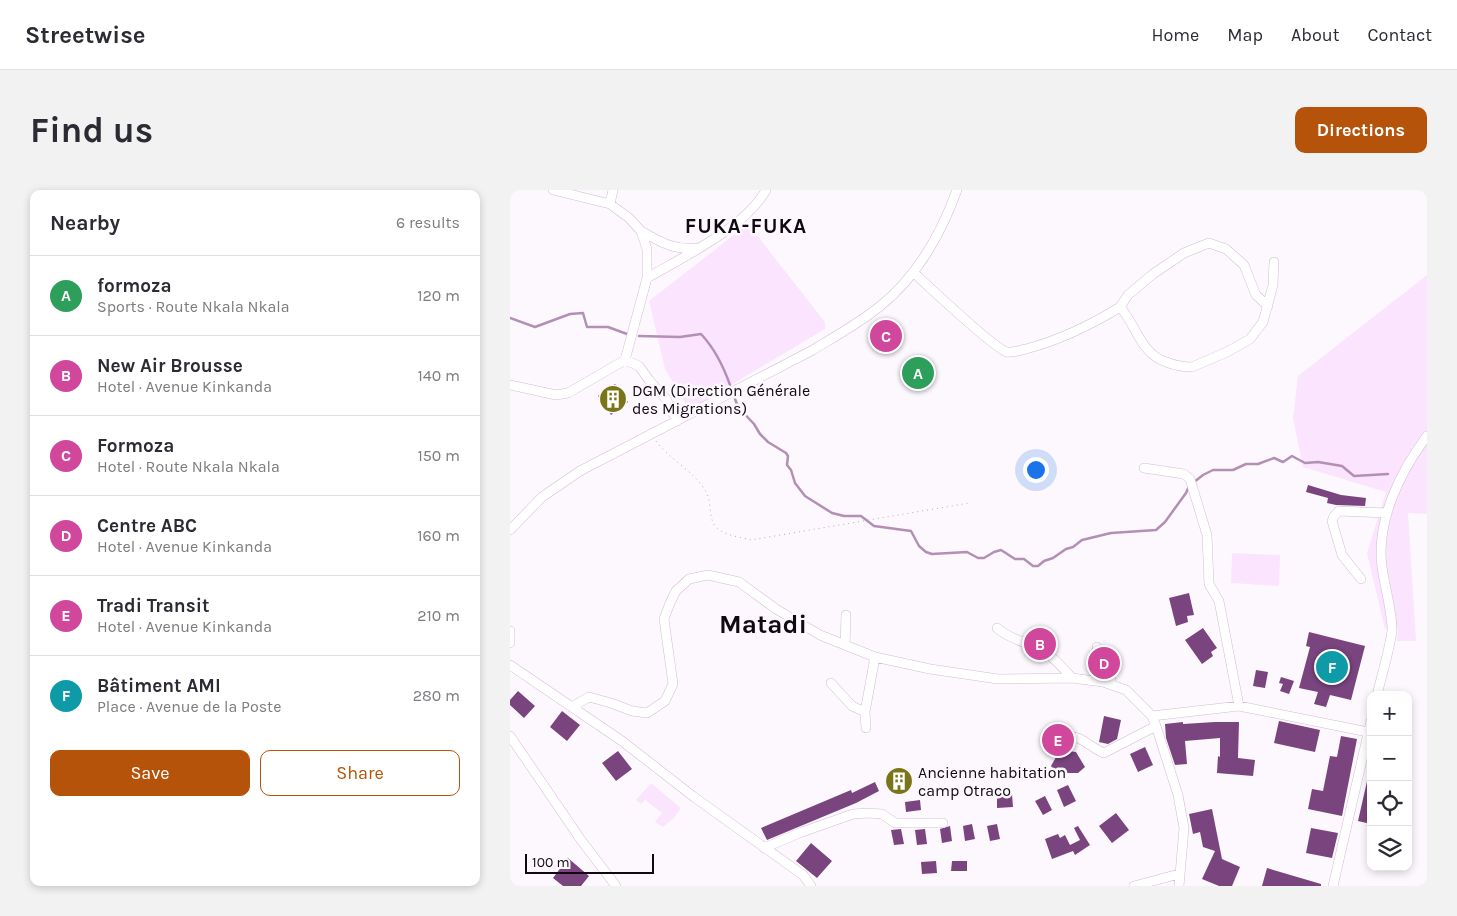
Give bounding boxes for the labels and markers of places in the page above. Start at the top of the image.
pin: C [870,317,902,355]
pin: A [902,354,934,392]
place label: DGM (Direction Générale des Migrations) [632,381,810,418]
building icon: DGM (Direction Générale des Migrations) [598,384,628,414]
pin: B [1024,625,1056,663]
pin: D [1088,644,1120,682]
pin: F [1316,648,1348,686]
pin: E [1042,721,1074,759]
place label: Ancienne habitation camp Otraco [918,763,1066,800]
building icon: Ancienne habitation camp Otraco [884,766,914,796]

